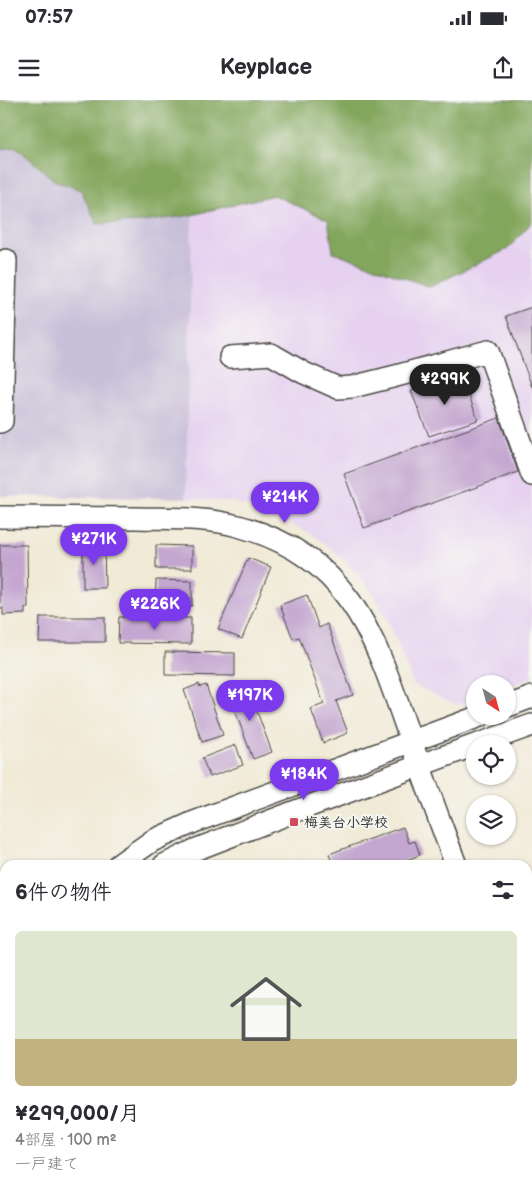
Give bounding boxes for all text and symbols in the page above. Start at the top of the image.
text: 07:57 [25,6,73,29]
icon: menu [15,54,43,82]
text: Keyplace [220,54,312,81]
icon: share [489,54,517,82]
pin: ¥299K [410,364,480,406]
text: ¥299K [420,370,470,389]
pin: ¥214K [250,482,320,524]
text: ¥214K [262,488,308,507]
pin: ¥271K [59,524,129,566]
text: ¥271K [71,530,117,549]
pin: ¥226K [120,588,190,631]
text: ¥226K [130,595,180,614]
north arrow [466,675,516,725]
map controls [466,675,516,845]
pin: ¥197K [215,680,285,722]
text: ¥197K [227,686,273,705]
button: locate [466,735,516,785]
pin: ¥184K [269,758,339,801]
text: ¥184K [281,765,327,784]
button: layers [466,795,516,845]
place label: 梅美台小学校 [304,814,388,831]
marker: 梅美台小学校 [288,816,300,828]
icon: filters [489,876,517,904]
text: 6件の物件 [15,880,112,905]
icon: home [221,964,311,1054]
text: ¥299,000/月 [15,1101,140,1126]
text: 4部屋 · 100 m² [15,1131,117,1150]
text: 一戸建て [15,1155,79,1174]

